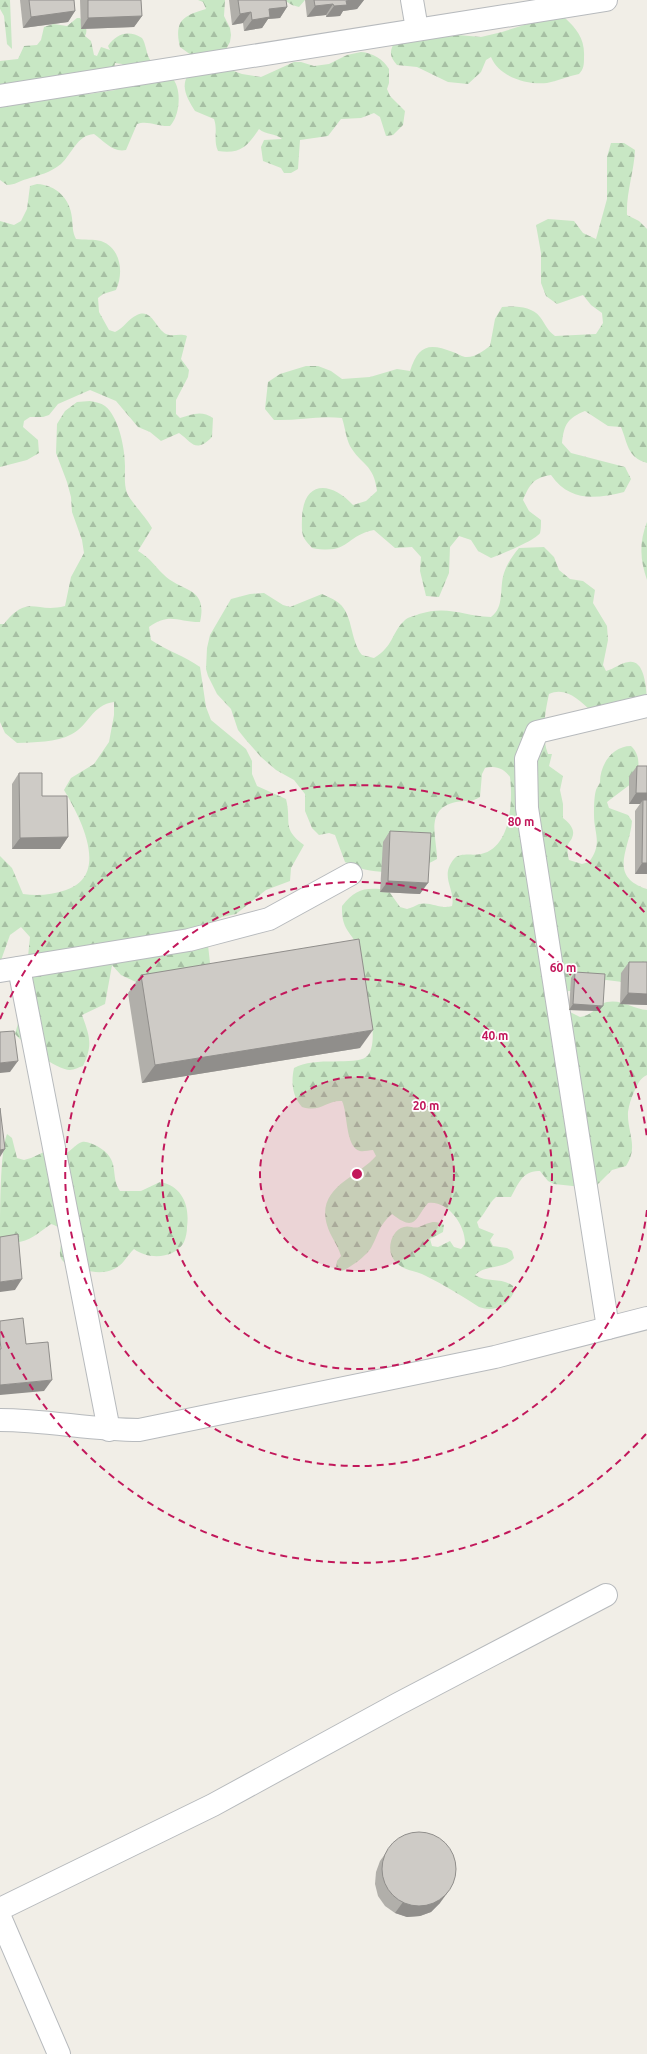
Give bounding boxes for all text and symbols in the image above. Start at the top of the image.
text: 80 m [508,815,534,828]
text: 60 m [550,961,576,974]
text: 40 m [482,1029,508,1042]
text: 20 m [413,1099,439,1112]
centre of rings [350,1167,364,1181]

